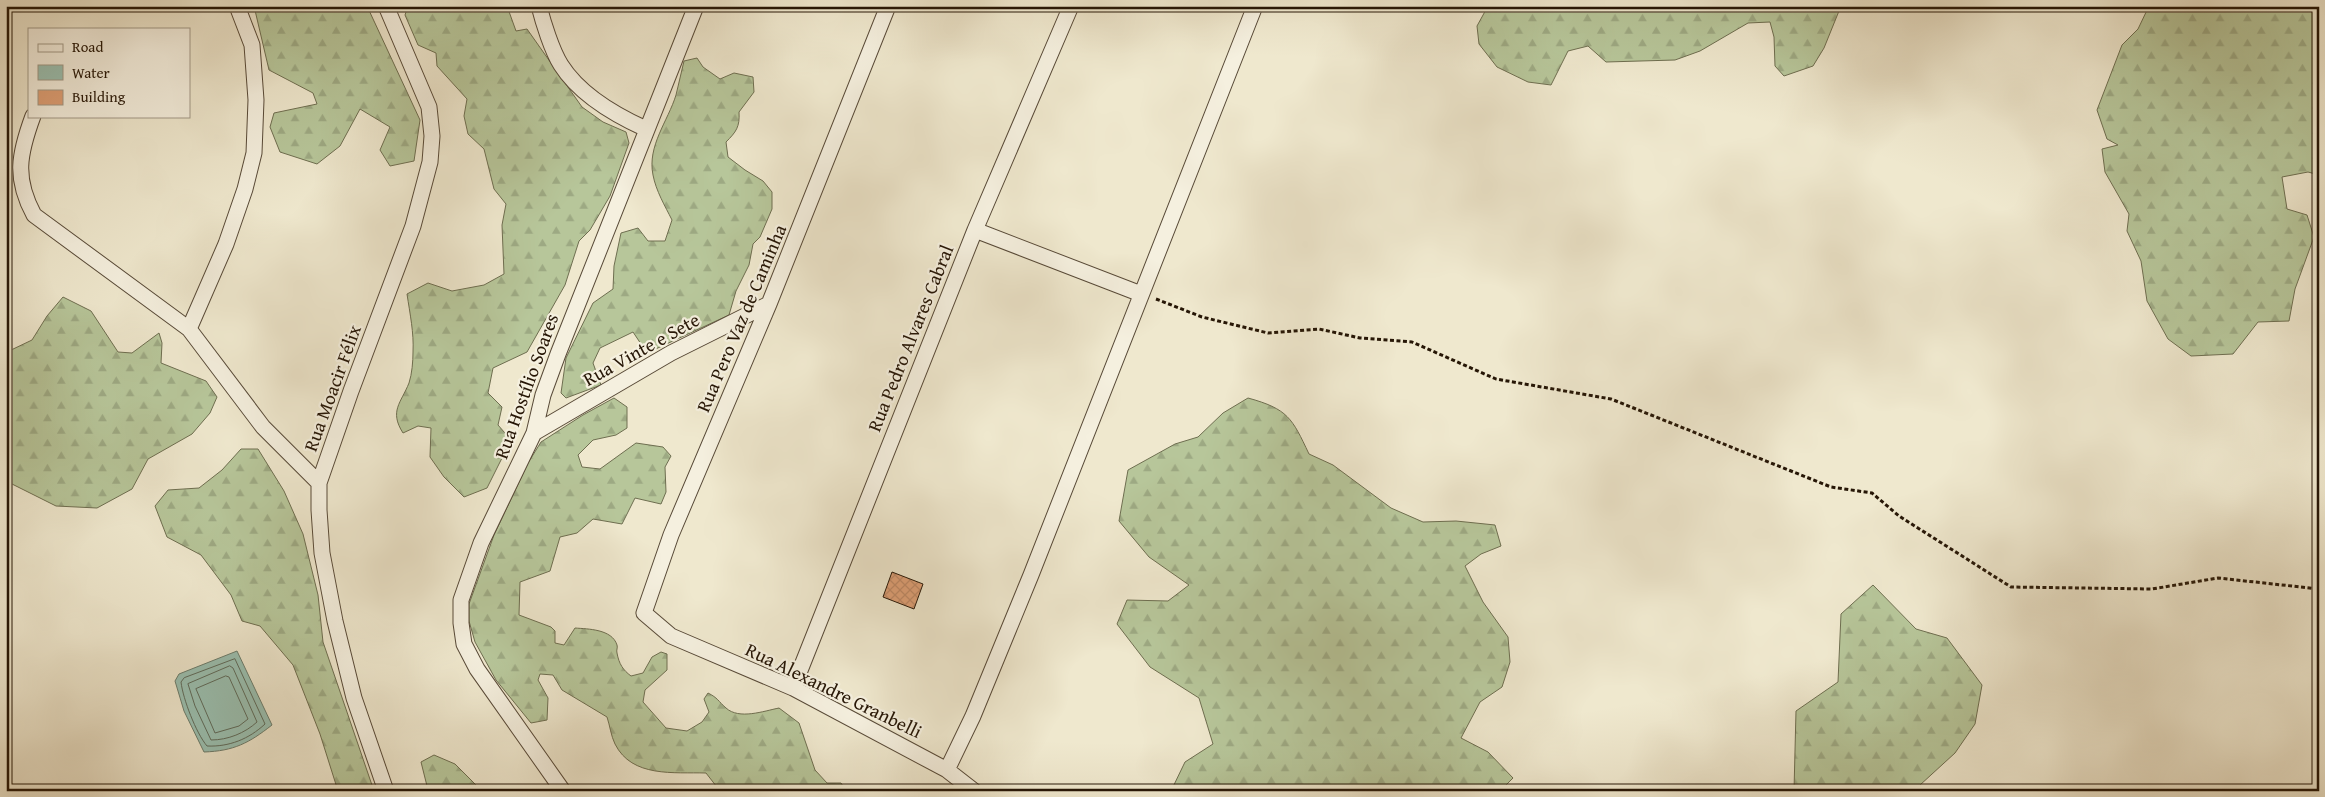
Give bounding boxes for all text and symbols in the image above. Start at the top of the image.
legend [28,28,190,118]
text: Road [72,36,103,57]
text: Water [72,62,110,83]
text: Building [72,86,126,107]
street label: Rua Pero Vaz de Caminha [689,220,793,416]
street label: Rua Pedro Alvares Cabral [860,240,960,436]
street label: Rua Vinte e Sete [578,305,705,393]
street label: Rua Hostílio Soares [487,309,565,463]
street label: Rua Moacir Félix [296,320,368,455]
street label: Rua Alexandre Granbelli [741,635,927,745]

